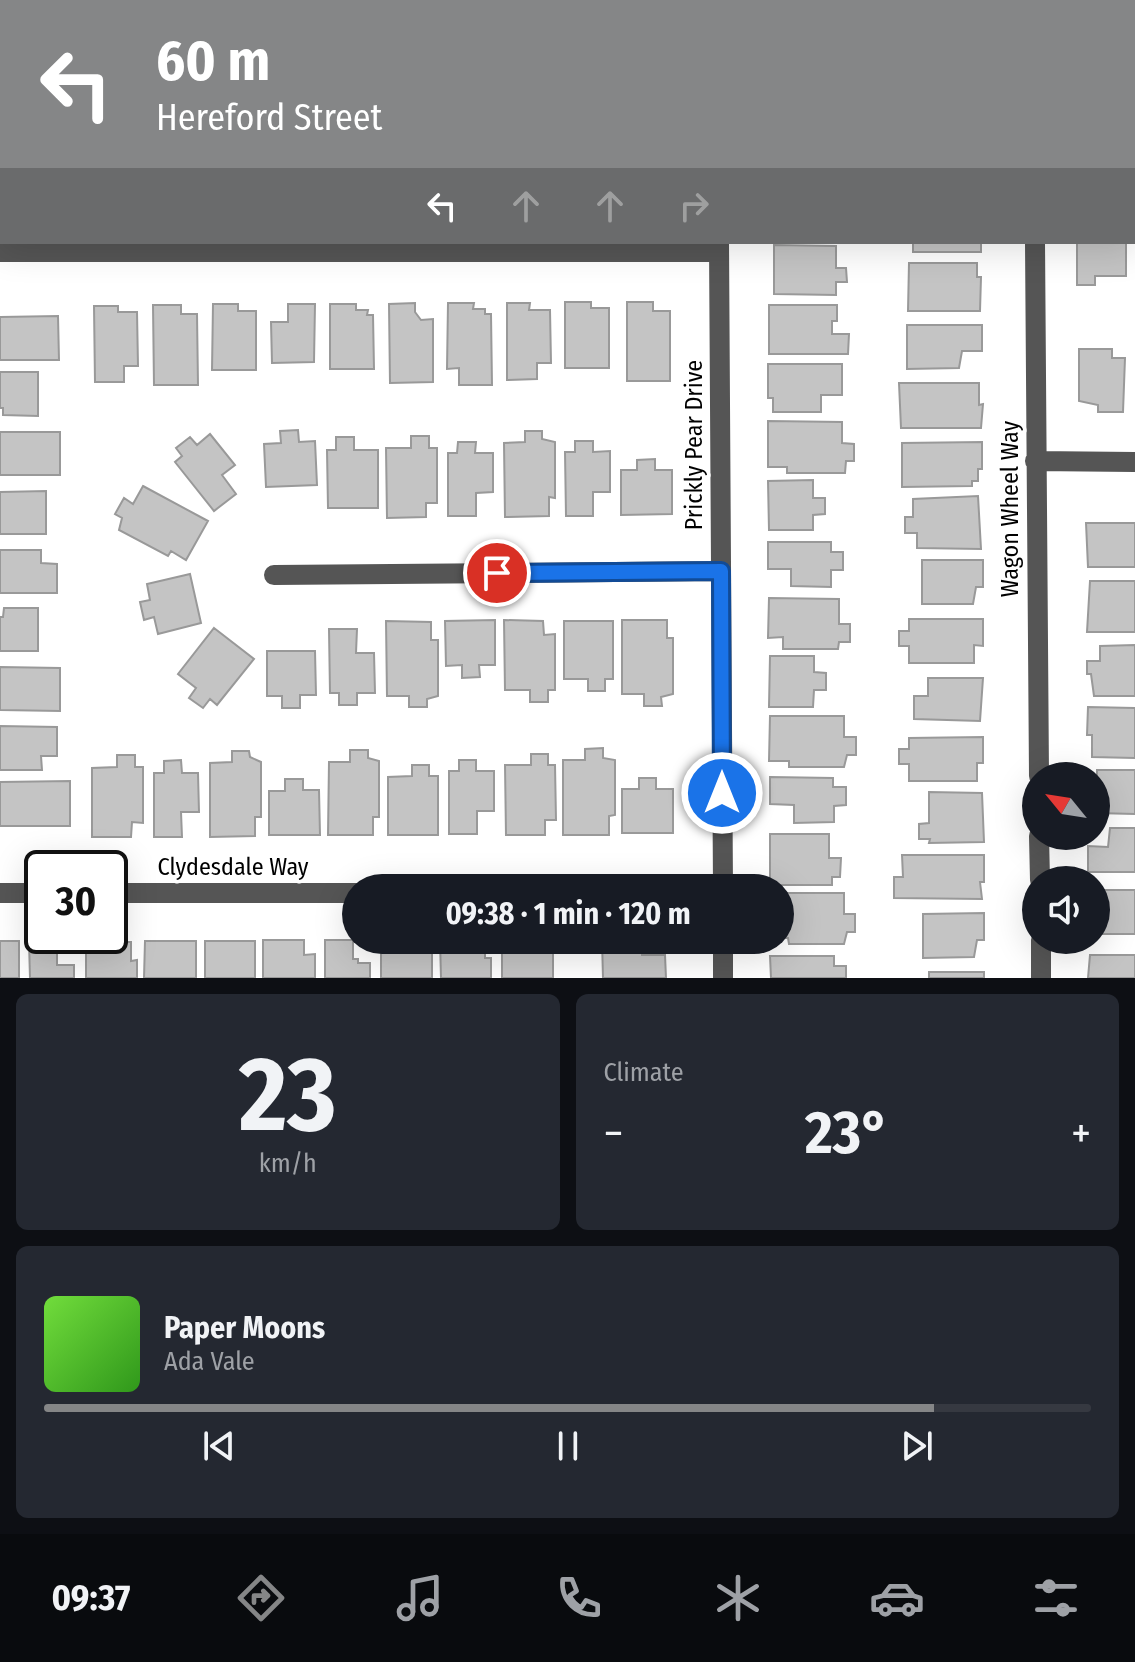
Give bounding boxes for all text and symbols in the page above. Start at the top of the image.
text: 60 m [156,28,270,95]
icon: left [24,32,128,136]
text: Hereford Street [156,96,382,140]
icon: left [420,184,464,228]
icon: ahead [504,184,548,228]
icon: ahead [588,184,632,228]
icon: right [672,184,716,228]
street label: Prickly Pear Drive [680,360,708,530]
street label: Wagon Wheel Way [996,421,1024,597]
pin [463,539,531,607]
icon: arrive [475,551,519,595]
position arrow [680,751,764,835]
north arrow [1022,762,1110,850]
map controls [1022,762,1110,954]
speed limit sign: 30 [24,850,128,954]
street label: Clydesdale Way [157,853,309,881]
button: sound [1022,866,1110,954]
text: 09:38 · 1 min · 120 m [445,896,691,932]
text: 23 [239,1033,336,1158]
text: Climate [604,1057,684,1088]
text: 23° [805,1097,889,1169]
text: − [604,1107,623,1160]
text: + [1071,1107,1091,1160]
text: km/h [259,1148,317,1179]
text: Paper Moons [164,1310,325,1346]
text: Ada Vale [164,1346,255,1377]
icon: previous [197,1424,241,1468]
icon: pause [546,1424,590,1468]
icon: next [895,1424,939,1468]
icon: directions [233,1570,289,1626]
icon: music [392,1570,448,1626]
icon: phone [551,1570,607,1626]
icon: climate [710,1570,766,1626]
icon: car [869,1570,925,1626]
icon: filters [1028,1570,1084,1626]
text: 09:37 [51,1576,130,1620]

